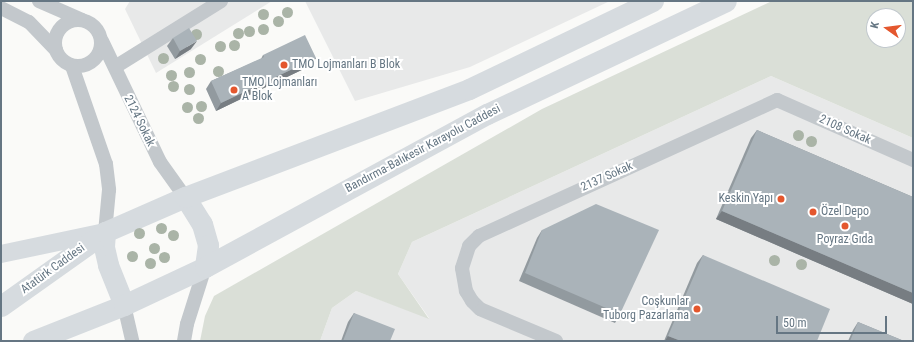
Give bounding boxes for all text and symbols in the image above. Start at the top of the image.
north arrow [866,8,906,48]
text: K [868,21,882,30]
place label: TMO Lojmanları B Blok [292,58,400,72]
marker: TMO Lojmanları B Blok [279,60,289,70]
place label: TMO Lojmanları A Blok [242,76,317,104]
marker: TMO Lojmanları A Blok [229,85,239,95]
street label: 2124 Sokak [120,93,158,149]
street label: Bandırma-Balıkesir Karayolu Caddesi [343,102,503,196]
street label: 2108 Sokak [817,112,873,148]
street label: 2137 Sokak [579,159,635,195]
place label: Keskin Yapı [718,192,773,206]
marker: Keskin Yapı [776,194,786,204]
place label: Özel Depo [821,205,869,219]
marker: Özel Depo [808,207,818,217]
marker: Poyraz Gıda [840,221,850,231]
place label: Poyraz Gıda [817,233,873,247]
street label: Atatürk Caddesi [18,241,88,297]
place label: Coşkunlar Tuborg Pazarlama [603,295,689,323]
marker: Coşkunlar Tuborg Pazarlama [692,304,702,314]
scale bar [778,308,889,334]
text: 50 m [783,316,807,330]

